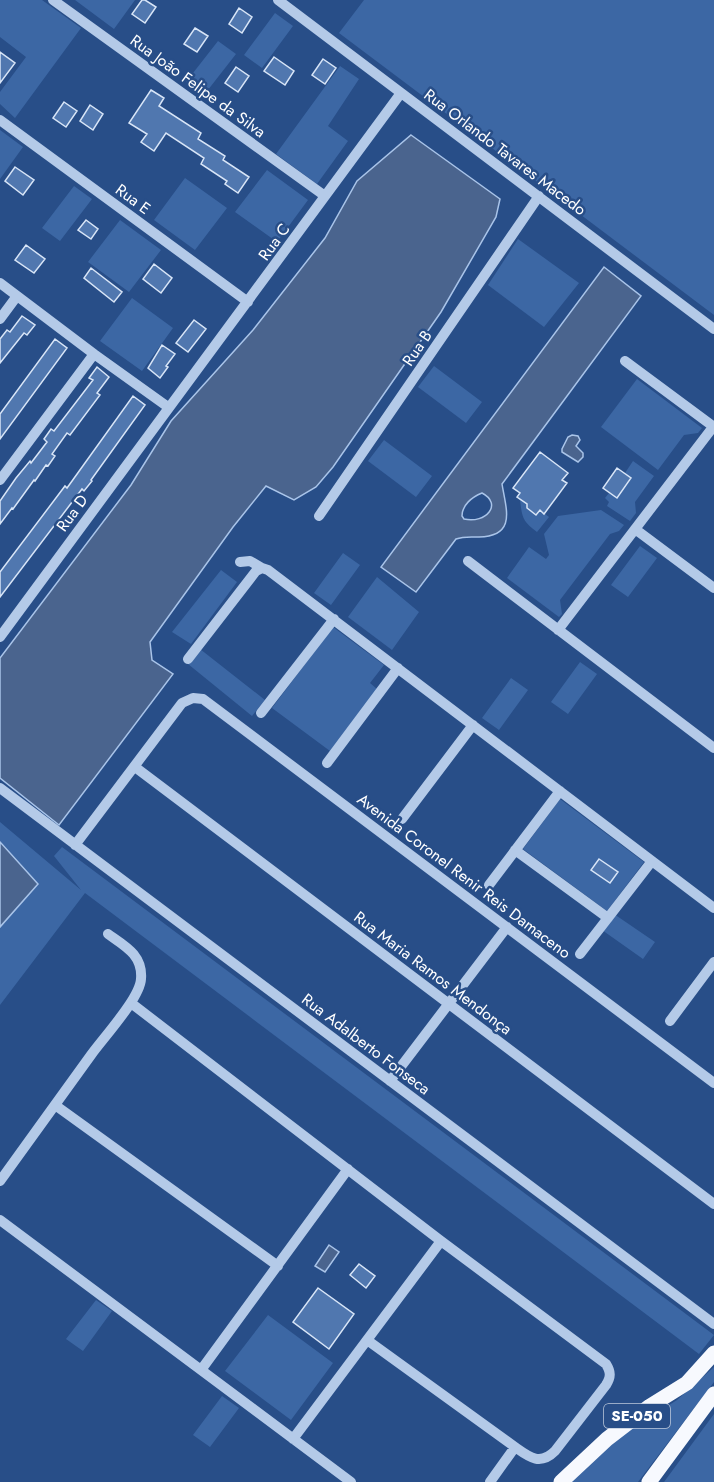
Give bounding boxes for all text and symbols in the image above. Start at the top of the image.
street label: Rua João Felipe da Silva [126,29,270,143]
street label: Rua Orlando Tavares Macedo [419,83,591,221]
street label: Rua E [111,178,155,220]
street label: Rua C [253,219,295,265]
street label: Rua B [397,325,437,371]
street label: Rua D [51,490,93,536]
street label: Avenida Coronel Renir Reis Damaceno [352,788,576,964]
street label: Rua Maria Ramos Mendonça [349,906,517,1040]
street label: Rua Adalberto Fonseca [297,988,435,1100]
road number: SE-050 [604,1404,670,1428]

